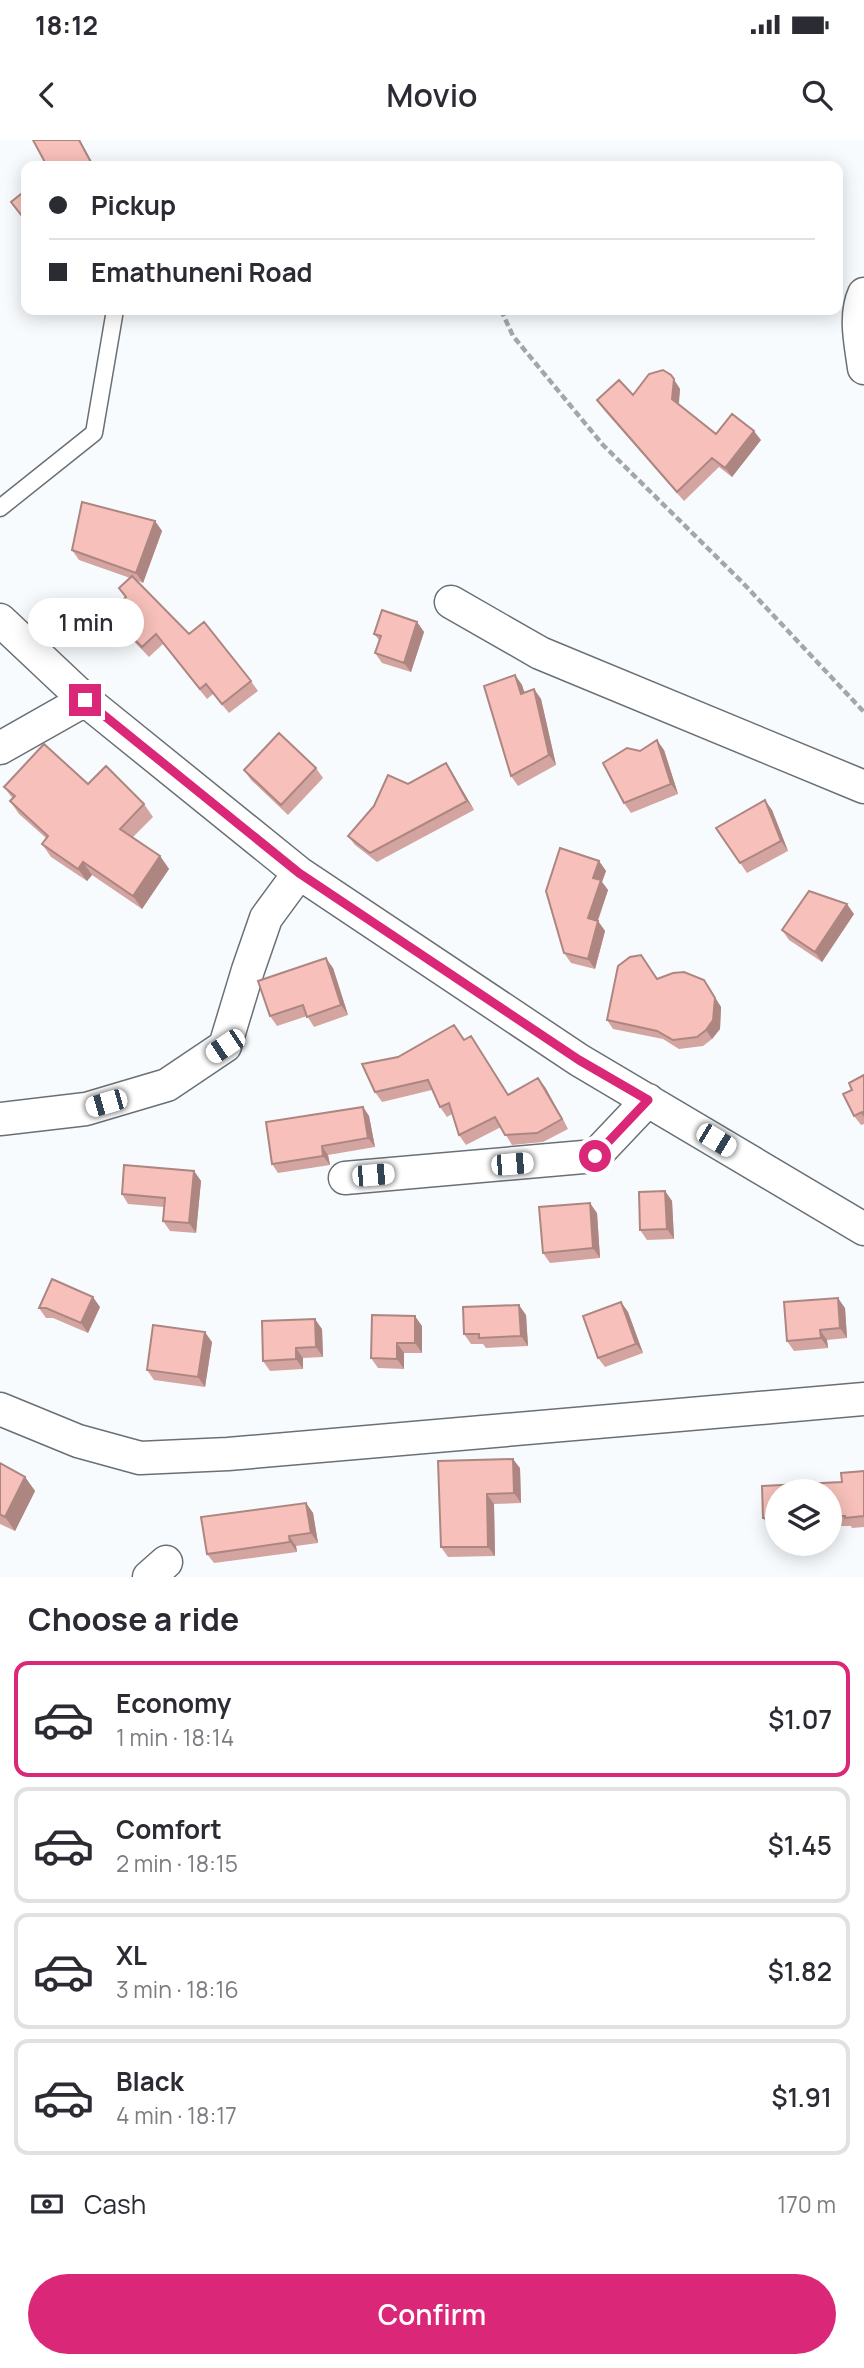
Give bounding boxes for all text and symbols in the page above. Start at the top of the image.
text: 18:12 [35,7,98,43]
text: Movio [386,73,478,117]
icon: back [28,76,66,114]
icon: search [798,76,836,114]
text: Pickup [91,187,176,223]
text: Emathuneni Road [91,254,313,290]
callout: 1 min [27,598,143,648]
text: 1 min [59,606,113,638]
route end [69,684,101,716]
car [202,1026,249,1066]
car [83,1087,130,1119]
car [693,1120,740,1160]
route start [579,1140,611,1172]
car [491,1152,534,1176]
car [352,1163,395,1187]
map controls [765,1479,842,1556]
button: layers [765,1479,842,1556]
text: Choose a ride [28,1597,239,1641]
text: Economy [116,1685,231,1721]
icon: car [32,1688,95,1751]
text: $1.07 [768,1701,832,1737]
text: 1 min · 18:14 [116,1721,234,1753]
text: Comfort [116,1811,222,1847]
icon: car [32,1814,95,1877]
text: $1.45 [768,1827,832,1863]
text: 2 min · 18:15 [116,1847,238,1879]
text: XL [116,1937,147,1973]
icon: car [32,1940,95,2003]
text: $1.82 [768,1953,832,1989]
text: 3 min · 18:16 [116,1973,239,2005]
text: Black [116,2063,184,2099]
icon: car [32,2066,95,2129]
text: $1.91 [771,2079,832,2115]
text: 4 min · 18:17 [116,2099,237,2131]
icon: cash [28,2185,66,2223]
text: Cash [84,2186,146,2222]
text: 170 m [777,2188,836,2220]
button: Confirm [28,2274,836,2354]

